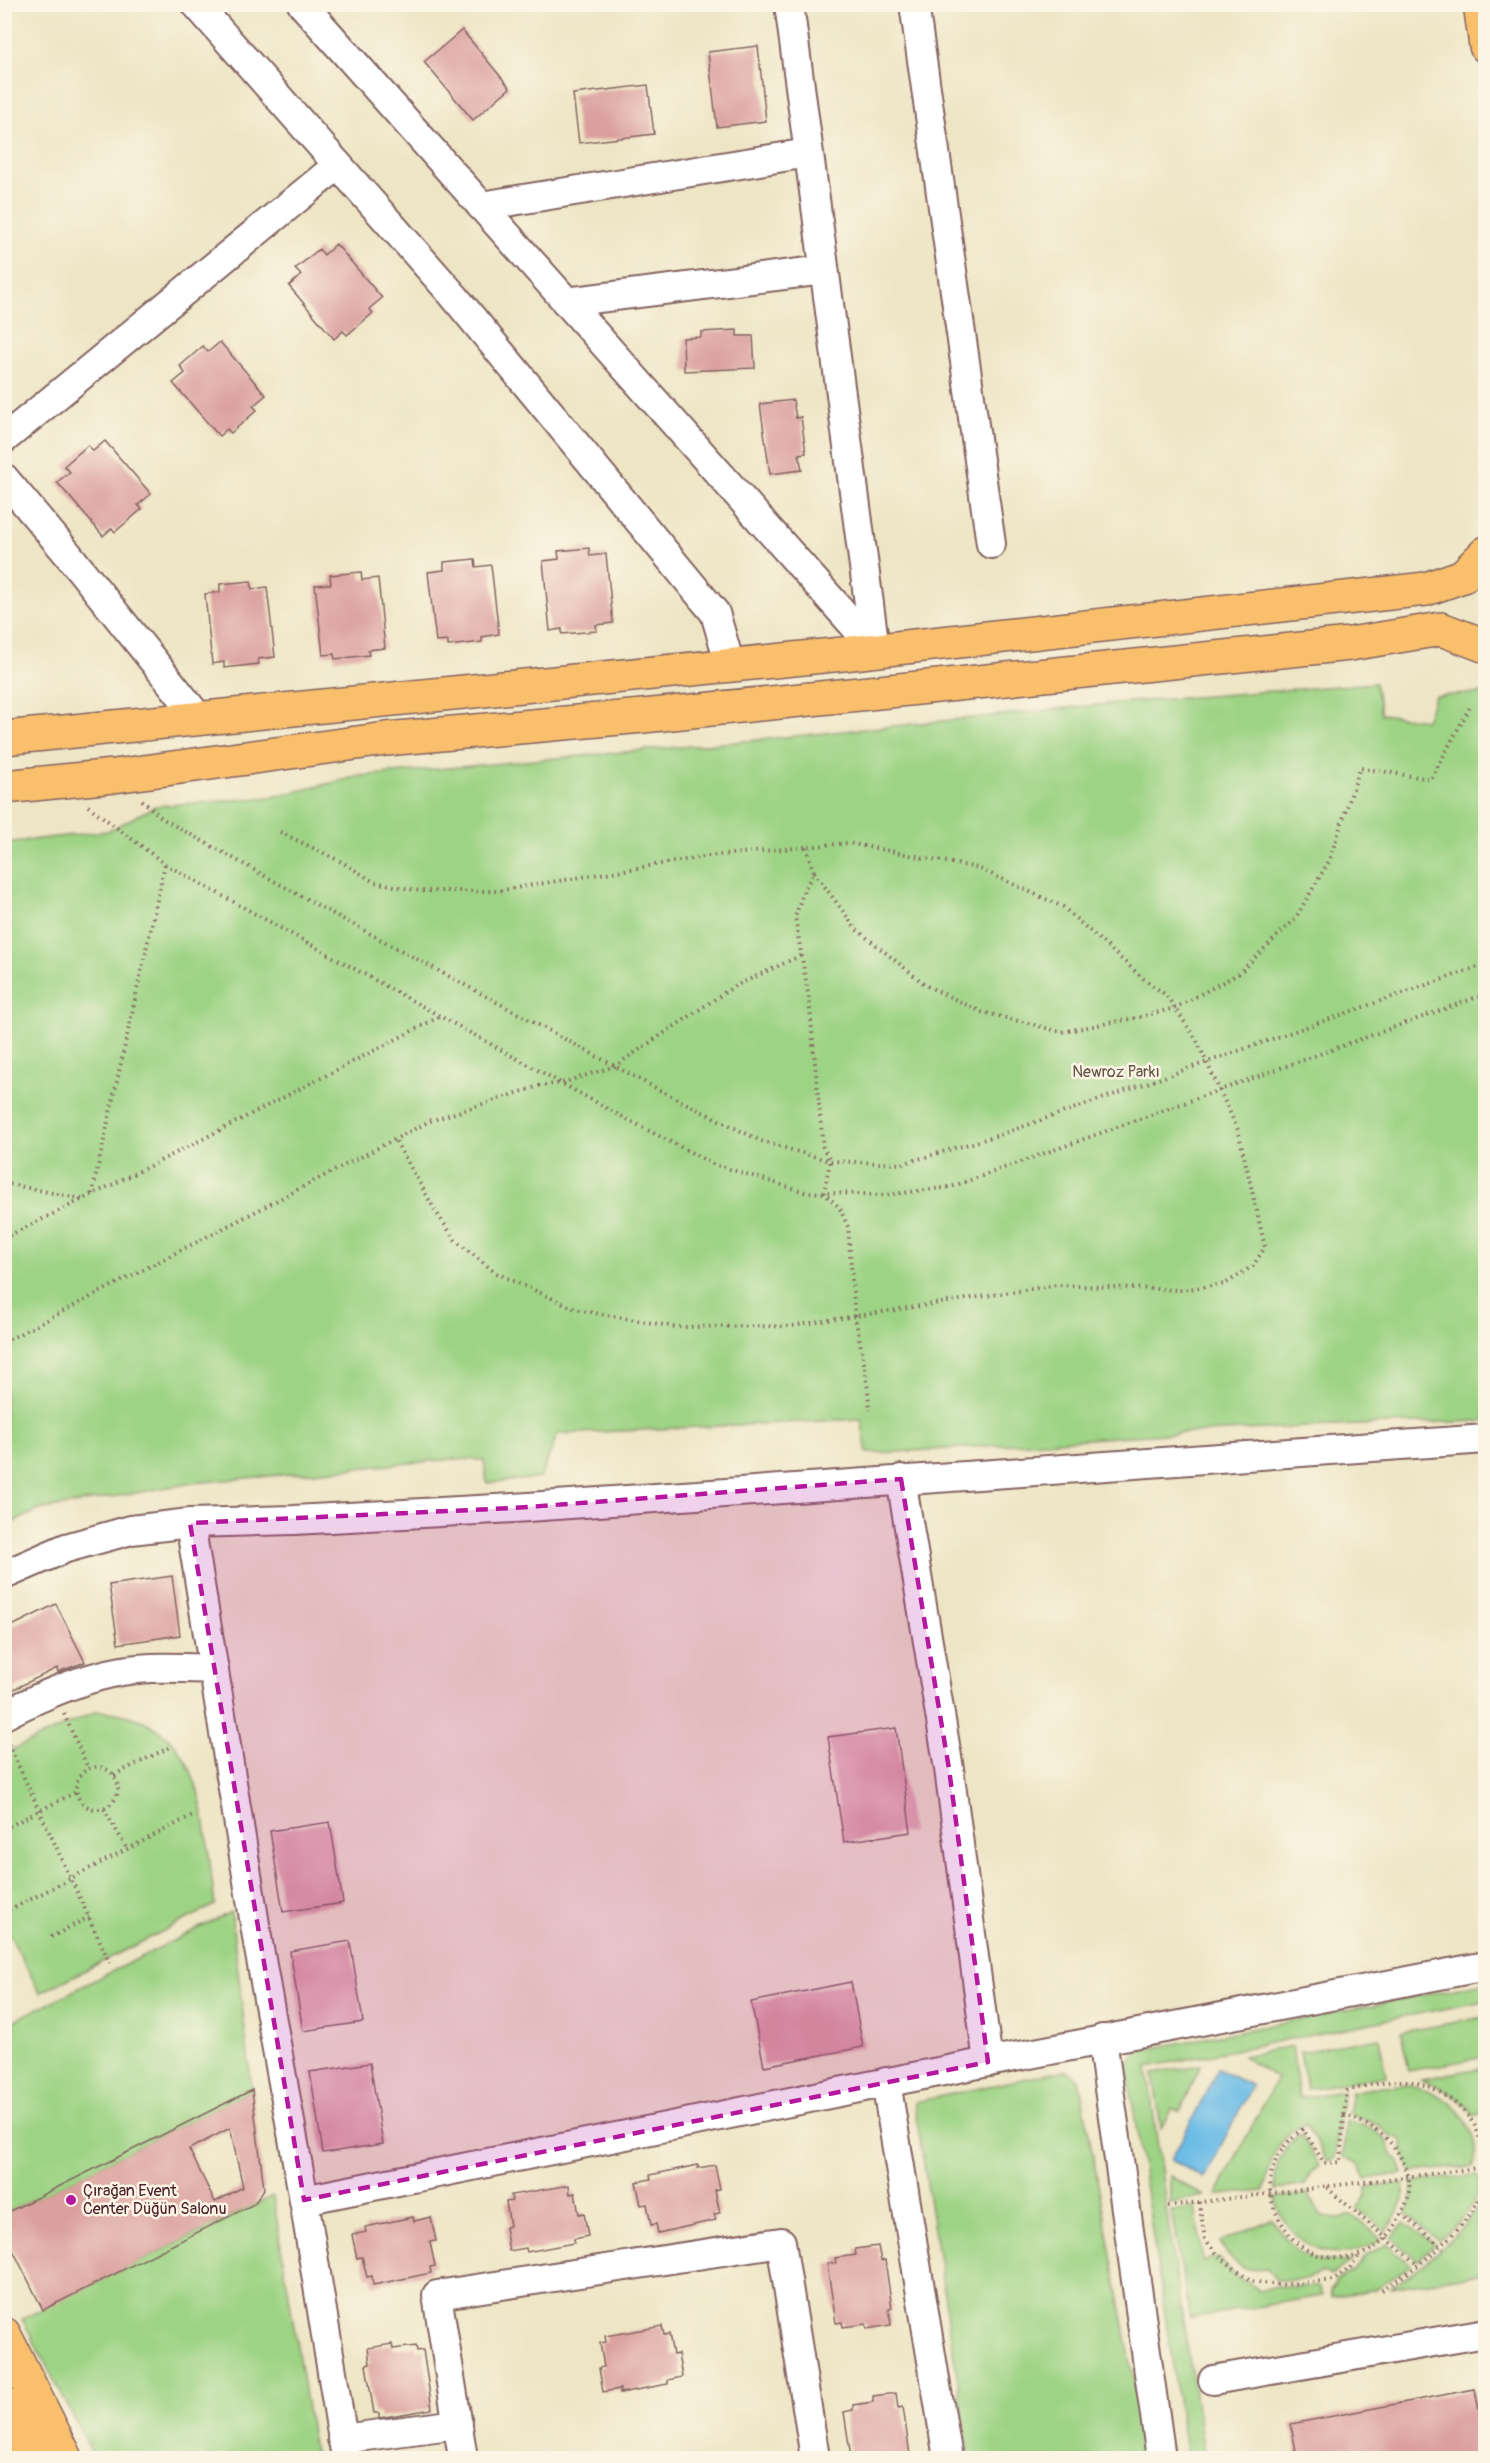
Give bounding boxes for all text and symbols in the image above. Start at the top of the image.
park label: Newroz Parkı [1072,1062,1160,1082]
place label: Çırağan Event Center Düğün Salonu [83,2181,226,2219]
marker: Çırağan Event Center Düğün Salonu [64,2193,78,2207]

